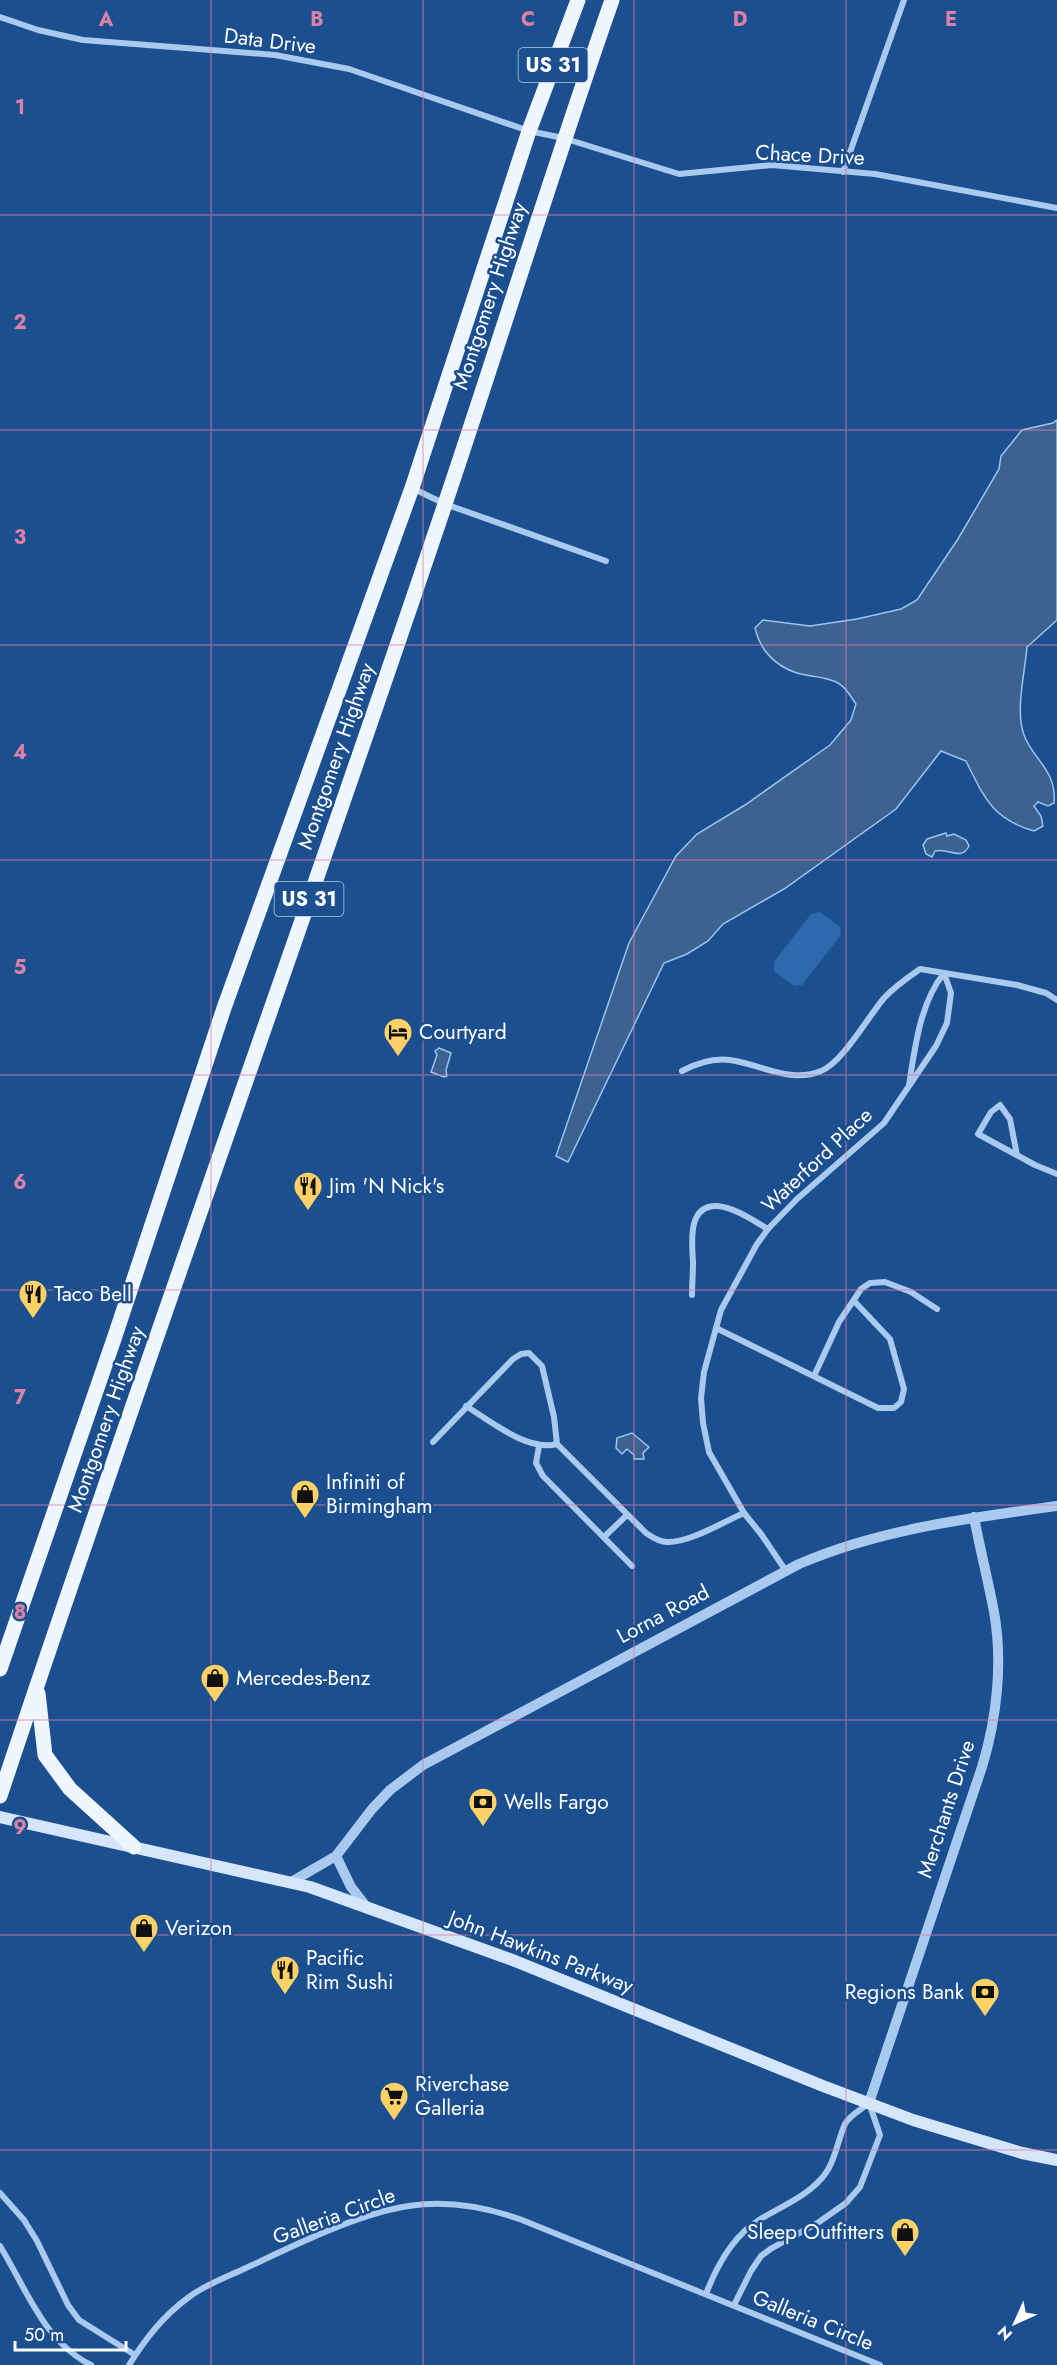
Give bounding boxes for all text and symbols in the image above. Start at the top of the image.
text: A [98,5,114,34]
text: B [310,5,324,34]
text: C [521,5,535,34]
text: D [733,5,747,34]
text: E [945,5,957,34]
street label: Data Drive [222,20,318,62]
road number: US 31 [518,48,588,82]
text: 1 [15,93,25,122]
street label: Chace Drive [755,137,866,173]
street label: Montgomery Highway [446,198,535,394]
text: 2 [13,308,27,337]
text: 3 [14,523,26,552]
street label: Montgomery Highway [290,658,382,853]
text: 4 [13,738,27,767]
road number: US 31 [274,882,344,916]
text: 5 [14,953,27,982]
hotel icon: Courtyard [382,1016,414,1058]
place label: Courtyard [419,1017,507,1047]
street label: Waterford Place [755,1100,879,1219]
text: 6 [13,1168,27,1197]
restaurant icon: Jim 'N Nick's [292,1170,324,1212]
place label: Jim 'N Nick's [326,1171,444,1201]
restaurant icon: Taco Bell [17,1278,49,1320]
place label: Taco Bell [54,1279,132,1309]
street label: Montgomery Highway [60,1321,152,1516]
text: 7 [14,1383,27,1412]
place label: Infiniti of Birmingham [326,1467,433,1521]
shop icon: Infiniti of Birmingham [289,1478,321,1520]
street label: Lorna Road [611,1577,715,1651]
text: 8 [14,1598,26,1627]
shop icon: Mercedes-Benz [199,1662,231,1704]
place label: Mercedes-Benz [236,1663,371,1693]
street label: Merchants Drive [910,1736,982,1882]
bank icon: Wells Fargo [467,1786,499,1828]
place label: Wells Fargo [504,1787,609,1817]
text: 9 [13,1813,27,1842]
street label: John Hawkins Parkway [441,1902,639,2001]
shop icon: Verizon [128,1912,160,1954]
place label: Verizon [165,1913,233,1943]
place label: Pacific Rim Sushi [306,1943,393,1997]
restaurant icon: Pacific Rim Sushi [269,1954,301,1996]
bank icon: Regions Bank [969,1976,1001,2018]
place label: Regions Bank [845,1977,965,2007]
place label: Riverchase Galleria [415,2069,509,2123]
supermarket icon: Riverchase Galleria [378,2080,410,2122]
street label: Galleria Circle [269,2180,400,2252]
shop icon: Sleep Outfitters [889,2216,921,2258]
place label: Sleep Outfitters [747,2217,884,2247]
street label: Galleria Circle [748,2282,878,2358]
north arrow [985,2293,1045,2353]
scale bar [15,2314,126,2352]
text: N [992,2321,1017,2346]
text: 50 m [24,2322,64,2348]

